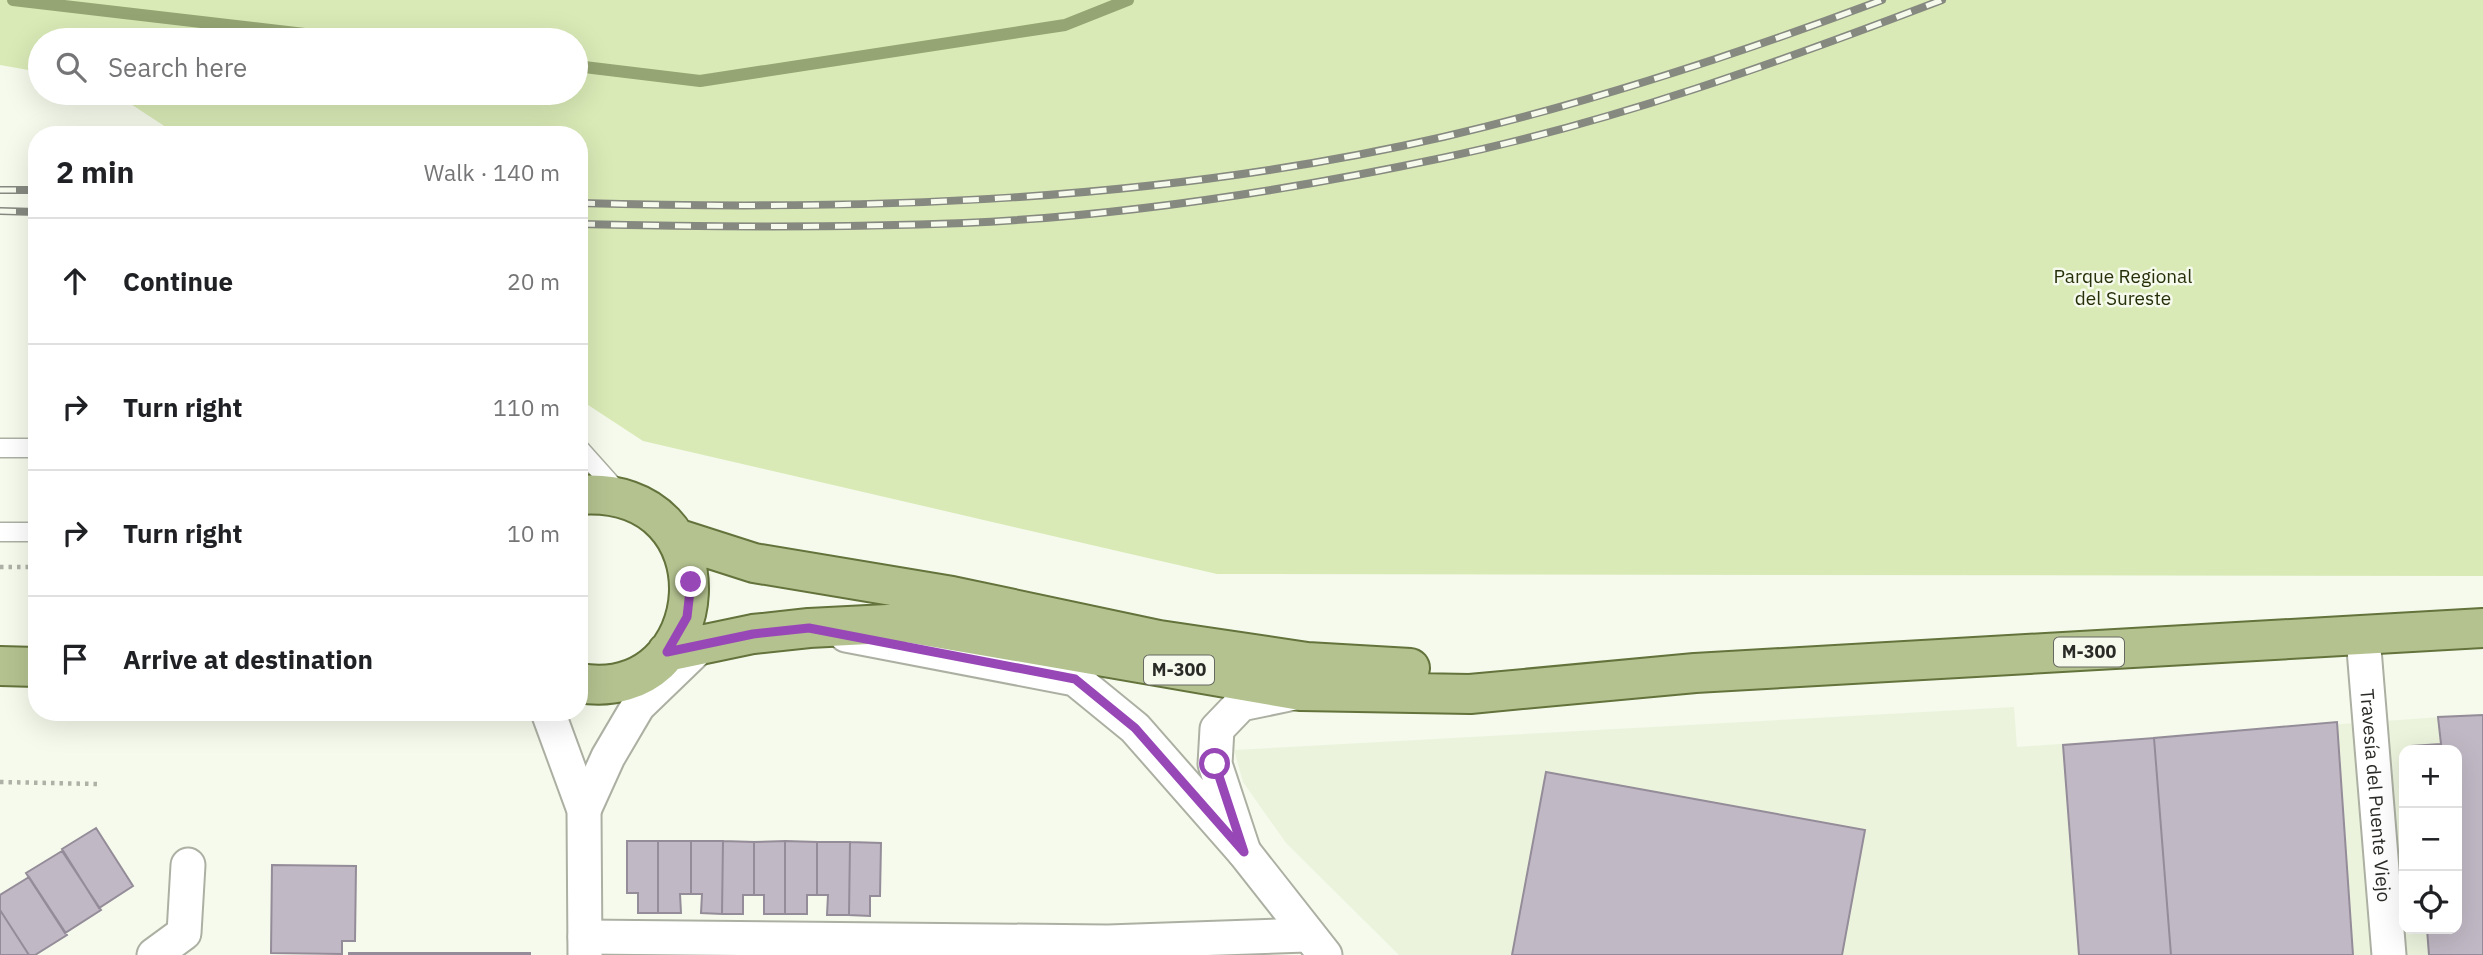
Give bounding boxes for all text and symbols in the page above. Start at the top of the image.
search box [28,28,588,105]
icon: search [52,48,90,86]
text: Search here [108,50,247,84]
text: 2 min [56,152,134,191]
text: Walk · 140 m [424,157,560,187]
icon: ahead [56,262,94,300]
text: Continue [123,264,233,298]
park label: Parque Regional del Sureste [2054,264,2192,310]
text: 20 m [507,266,560,296]
icon: right [56,388,94,426]
text: Turn right [123,390,242,424]
text: 110 m [493,392,560,422]
icon: right [56,514,94,552]
text: Turn right [123,516,242,550]
text: 10 m [507,518,560,548]
route end [675,566,706,597]
road number: M-300 [2054,638,2124,666]
icon: arrive [56,640,94,678]
text: Arrive at destination [123,642,373,676]
road number: M-300 [1144,656,1214,684]
street label: Travesía del Puente Viejo [2355,688,2397,903]
map controls [2399,745,2462,934]
button: + [2399,745,2462,808]
route start [1199,748,1230,779]
button: − [2399,808,2462,871]
button: locate [2399,871,2462,934]

